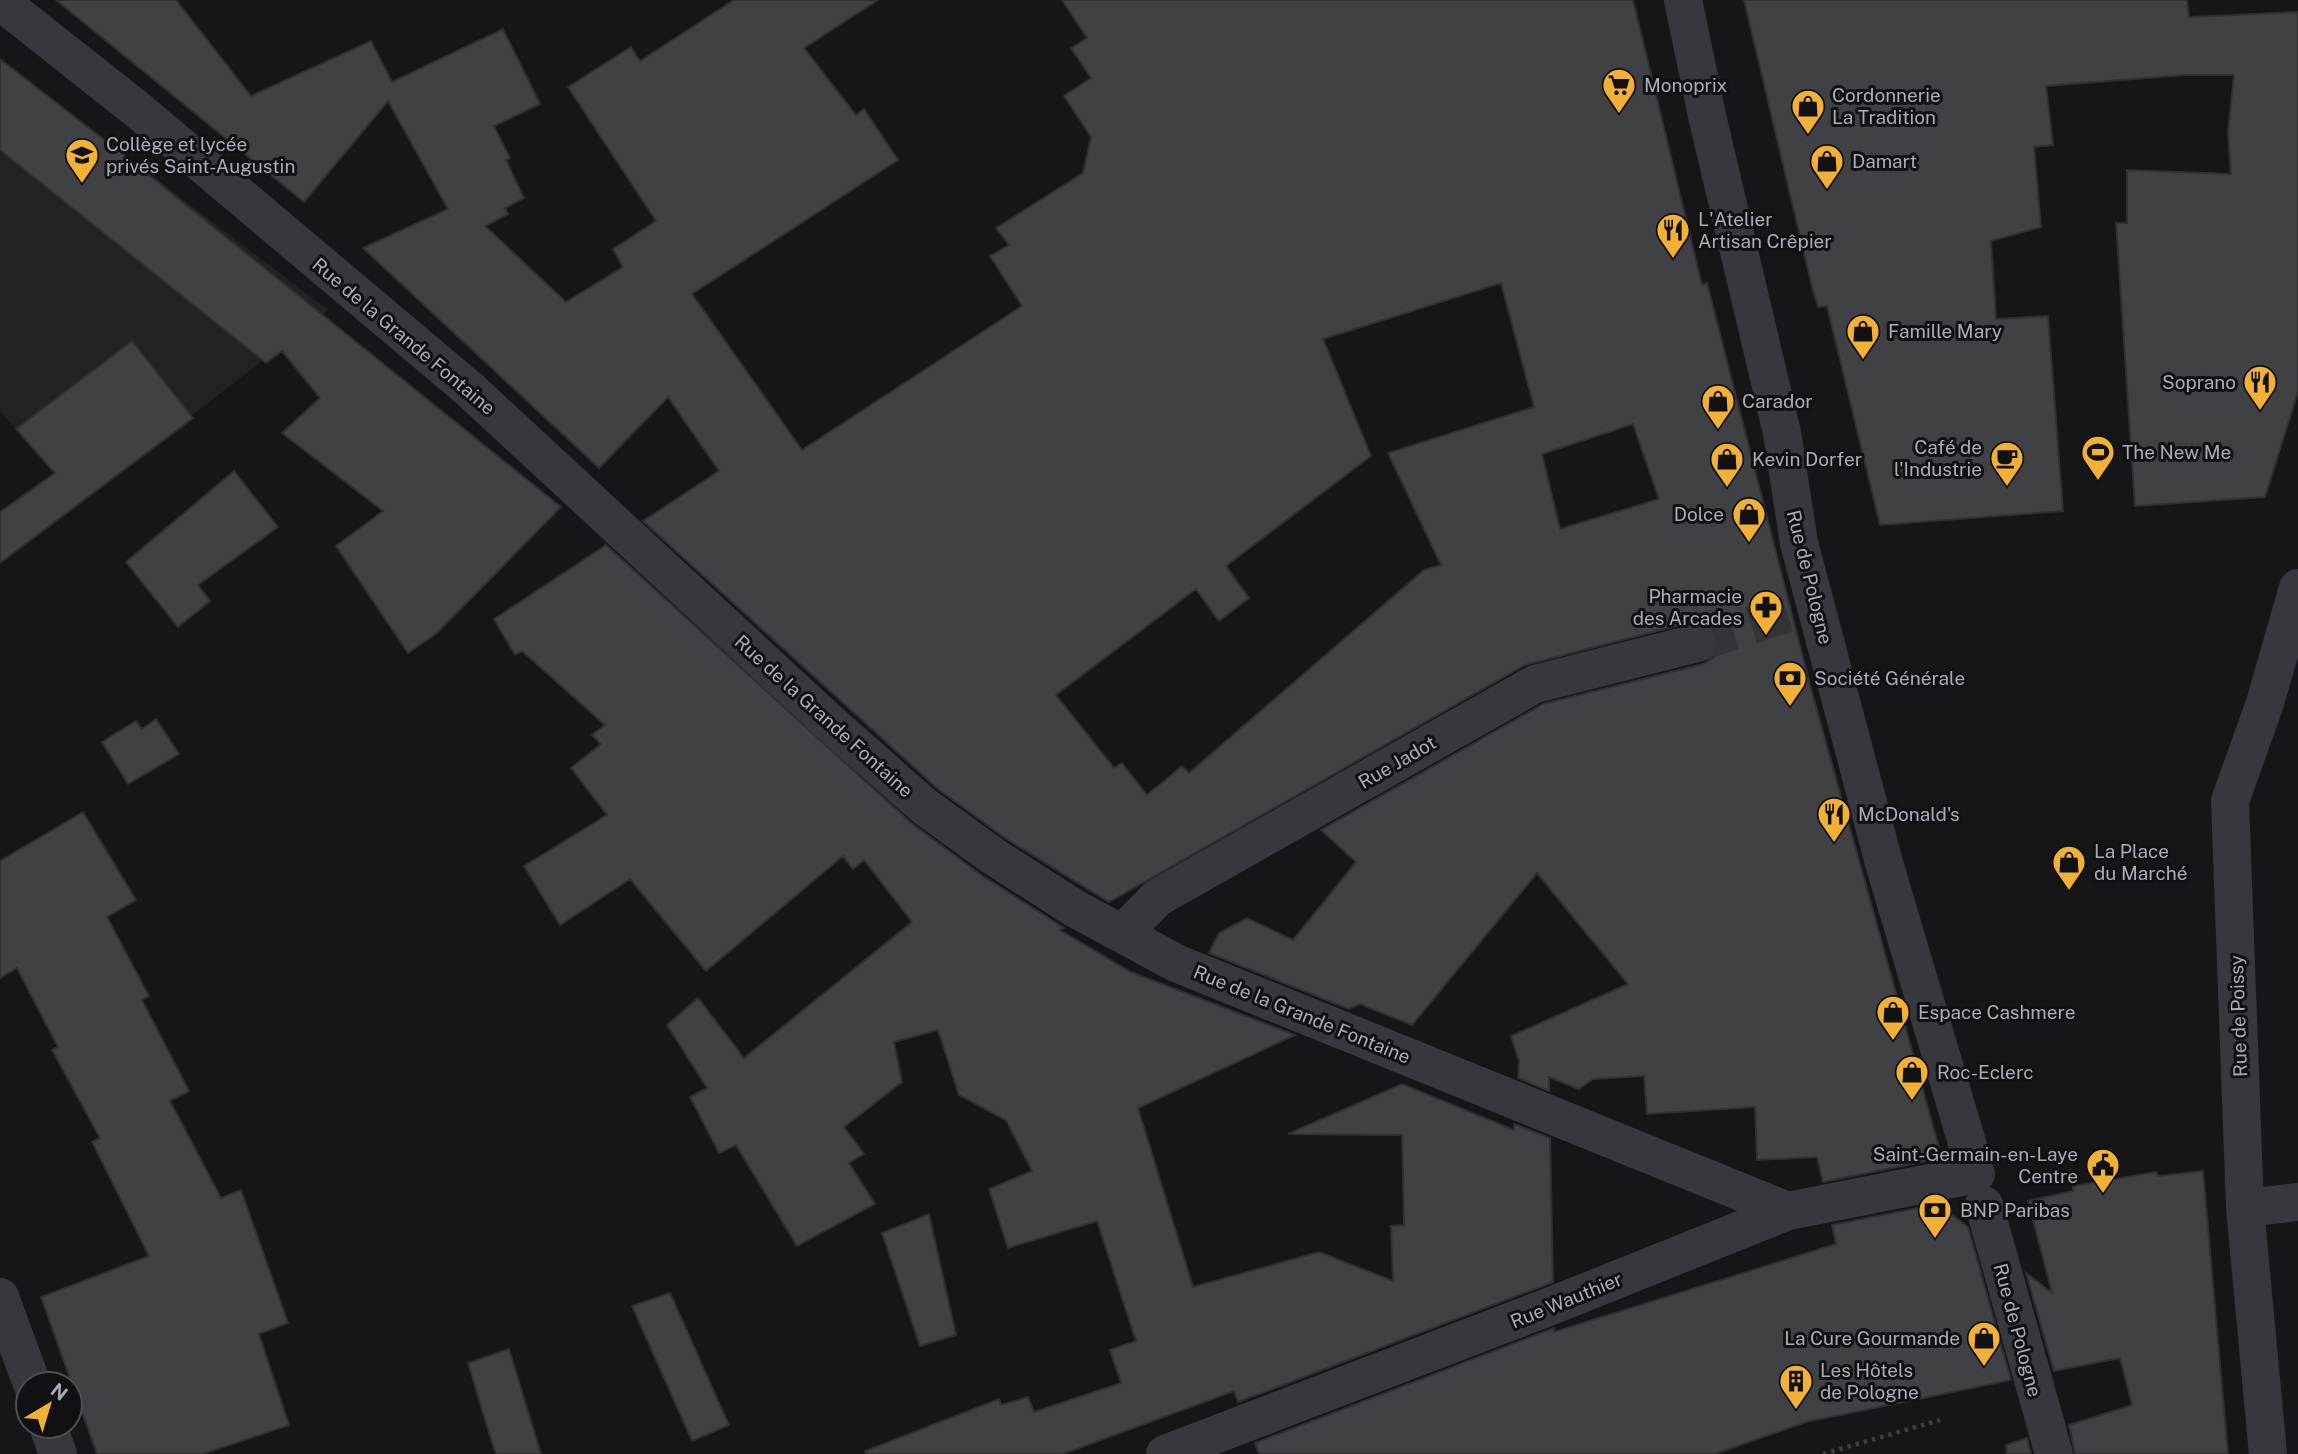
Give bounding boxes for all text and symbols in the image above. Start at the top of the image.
supermarket icon: Monoprix [1600,66,1638,115]
place label: Monoprix [1644,74,1728,96]
place label: Cordonnerie La Tradition [1832,84,1941,128]
shop icon: Cordonnerie La Tradition [1789,87,1827,136]
place label: Collège et lycée privés Saint-Augustin [106,133,295,177]
school or university icon: Collège et lycée privés Saint-Augustin [63,136,101,185]
shop icon: Damart [1808,142,1846,191]
place label: Damart [1852,150,1917,172]
place label: L'Atelier Artisan Crêpier [1698,208,1832,252]
restaurant icon: L'Atelier Artisan Crêpier [1654,211,1692,260]
street label: Rue de la Grande Fontaine [308,253,500,419]
shop icon: Famille Mary [1844,312,1882,361]
place label: Famille Mary [1888,320,2002,342]
restaurant icon: Soprano [2241,363,2279,412]
place label: Soprano [2162,371,2236,393]
shop icon: Carador [1699,382,1737,431]
place label: Carador [1742,390,1813,412]
sports icon: The New Me [2079,433,2117,482]
place label: Café de l'Industrie [1894,436,1982,480]
cafe icon: Café de l'Industrie [1988,439,2026,488]
shop icon: Kevin Dorfer [1708,440,1746,489]
place label: The New Me [2122,441,2231,463]
place label: Kevin Dorfer [1752,448,1862,470]
shop icon: Dolce [1730,495,1768,544]
place label: Dolce [1674,503,1724,525]
street label: Rue de Pologne [1783,508,1837,646]
place label: Pharmacie des Arcades [1633,585,1742,629]
pharmacy icon: Pharmacie des Arcades [1747,588,1785,637]
street label: Rue de la Grande Fontaine [730,630,918,802]
bank icon: Société Générale [1771,659,1809,708]
place label: Société Générale [1814,667,1965,689]
street label: Rue Jadot [1354,731,1440,793]
restaurant icon: McDonald's [1815,795,1853,844]
place label: McDonald's [1858,803,1960,825]
place label: La Place du Marché [2094,840,2187,884]
shop icon: La Place du Marché [2050,843,2088,892]
street label: Rue de Poissy [2225,955,2251,1077]
street label: Rue de la Grande Fontaine [1190,960,1414,1068]
shop icon: Espace Cashmere [1874,993,1912,1042]
place label: Espace Cashmere [1918,1001,2076,1023]
shop icon: Roc-Eclerc [1893,1053,1931,1102]
place label: Roc-Eclerc [1937,1061,2033,1083]
place label: Saint-Germain-en-Laye Centre [1873,1143,2078,1187]
public building icon: Saint-Germain-en-Laye Centre [2084,1146,2122,1195]
bank icon: BNP Paribas [1916,1191,1954,1240]
place label: BNP Paribas [1960,1199,2070,1221]
street label: Rue de Pologne [1990,1261,2046,1399]
street label: Rue Wauthier [1507,1268,1625,1332]
shop icon: La Cure Gourmande [1965,1319,2003,1368]
place label: La Cure Gourmande [1784,1327,1960,1349]
place label: Les Hôtels de Pologne [1820,1359,1919,1403]
building icon: Les Hôtels de Pologne [1777,1362,1815,1411]
north arrow [14,1370,84,1440]
text: N [47,1378,72,1405]

